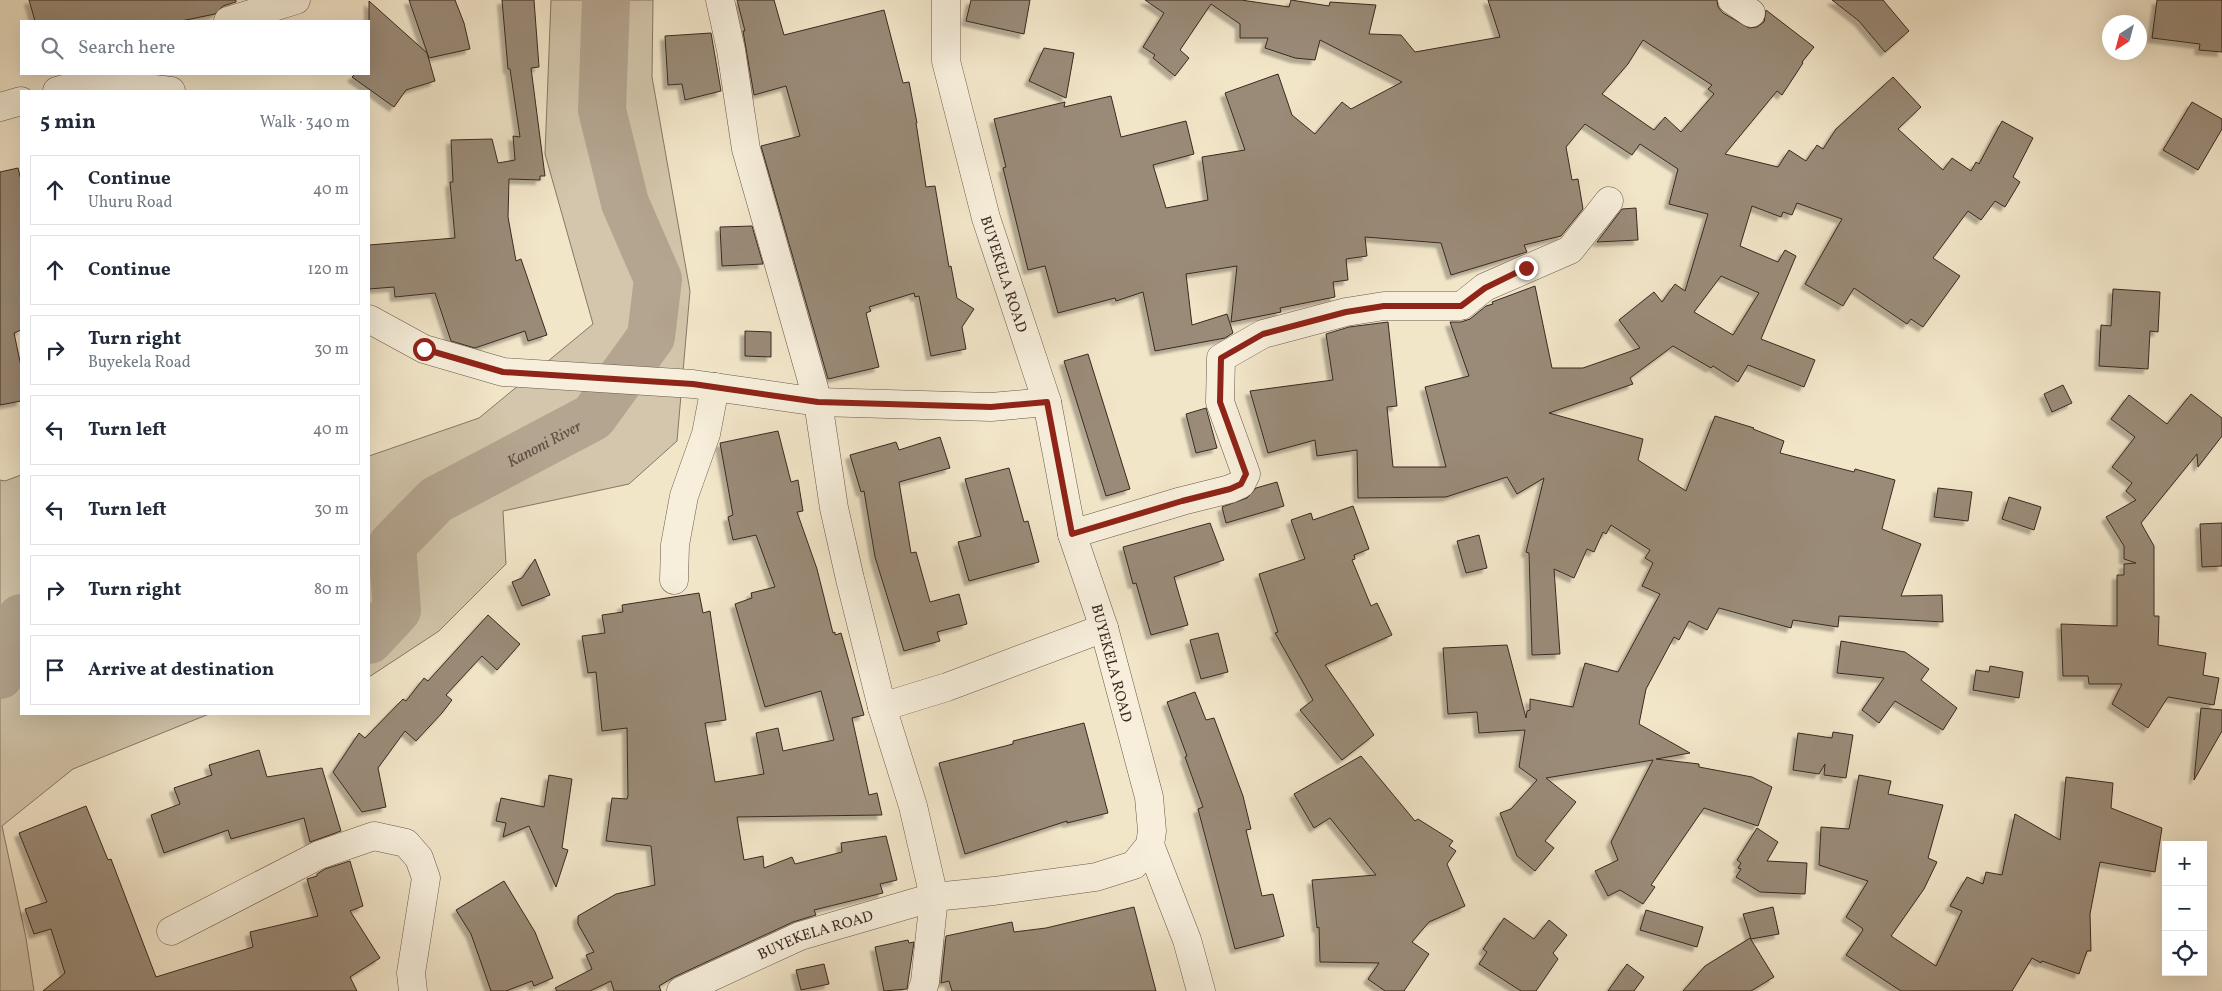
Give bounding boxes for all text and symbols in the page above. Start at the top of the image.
north arrow [2102,15,2147,60]
search box [20,20,370,75]
icon: search [38,34,66,62]
text: Search here [78,35,175,61]
text: 5 min [40,108,96,137]
text: Walk · 340 m [260,112,350,134]
text: Continue [88,166,171,192]
icon: ahead [41,176,69,204]
text: 40 m [313,179,349,201]
text: Uhuru Road [88,192,172,214]
street label: BUYEKELA ROAD [974,213,1031,336]
icon: ahead [41,256,69,284]
text: Continue [88,257,171,283]
route end [1515,257,1538,280]
text: 120 m [307,259,349,281]
text: Turn right [88,326,181,352]
icon: right [41,336,69,364]
route start [413,338,436,361]
text: 30 m [314,339,349,361]
text: Buyekela Road [88,352,191,374]
icon: left [41,416,69,444]
water label: Kanoni River [504,416,587,474]
text: Turn left [88,417,167,443]
text: 40 m [313,419,349,441]
icon: left [41,496,69,524]
text: Turn left [88,497,167,523]
text: 30 m [314,499,349,521]
icon: right [41,576,69,604]
text: Turn right [88,577,181,603]
text: 80 m [314,579,349,601]
street label: BUYEKELA ROAD [1085,602,1136,725]
icon: arrive [41,656,69,684]
text: Arrive at destination [88,657,274,683]
map controls [2162,841,2207,976]
button: + [2162,841,2207,886]
button: − [2162,886,2207,931]
street label: BUYEKELA ROAD [755,906,876,966]
button: locate [2162,931,2207,976]

